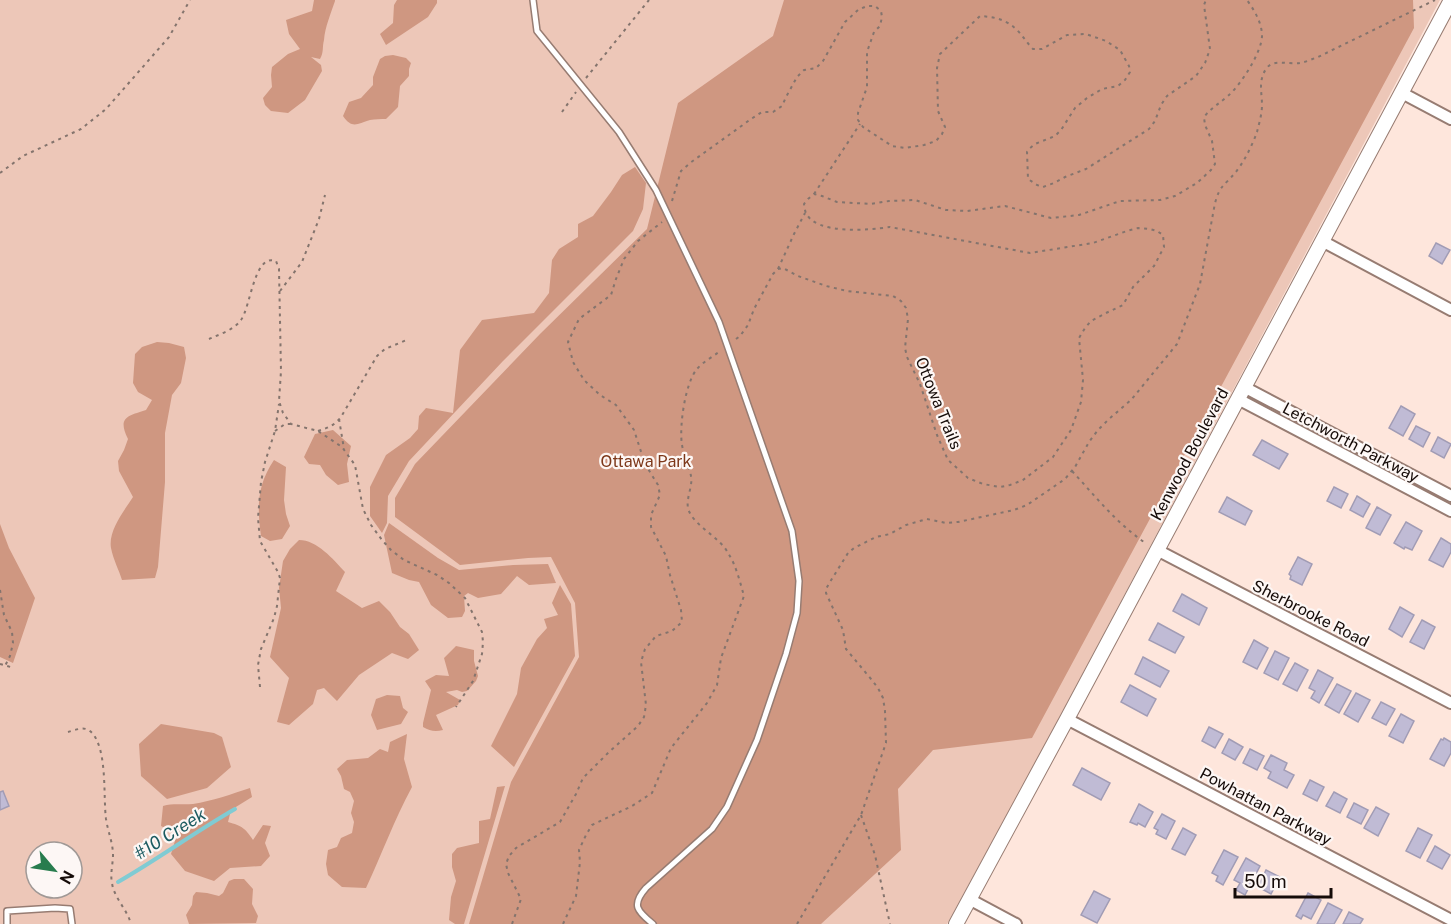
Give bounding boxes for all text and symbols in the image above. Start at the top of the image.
street label: Ottowa Trails [911,354,966,452]
street label: Kenwood Boulevard [1146,385,1232,524]
street label: Letchworth Parkway [1279,398,1423,487]
park label: Ottawa Park [601,452,691,471]
street label: Sherbrooke Road [1249,576,1372,651]
street label: Powhattan Parkway [1197,764,1335,849]
water label: #10 Creek [130,803,210,864]
north arrow [24,840,84,900]
scale bar [1235,861,1331,899]
text: N [55,867,78,887]
text: 50 m [1244,871,1287,892]

